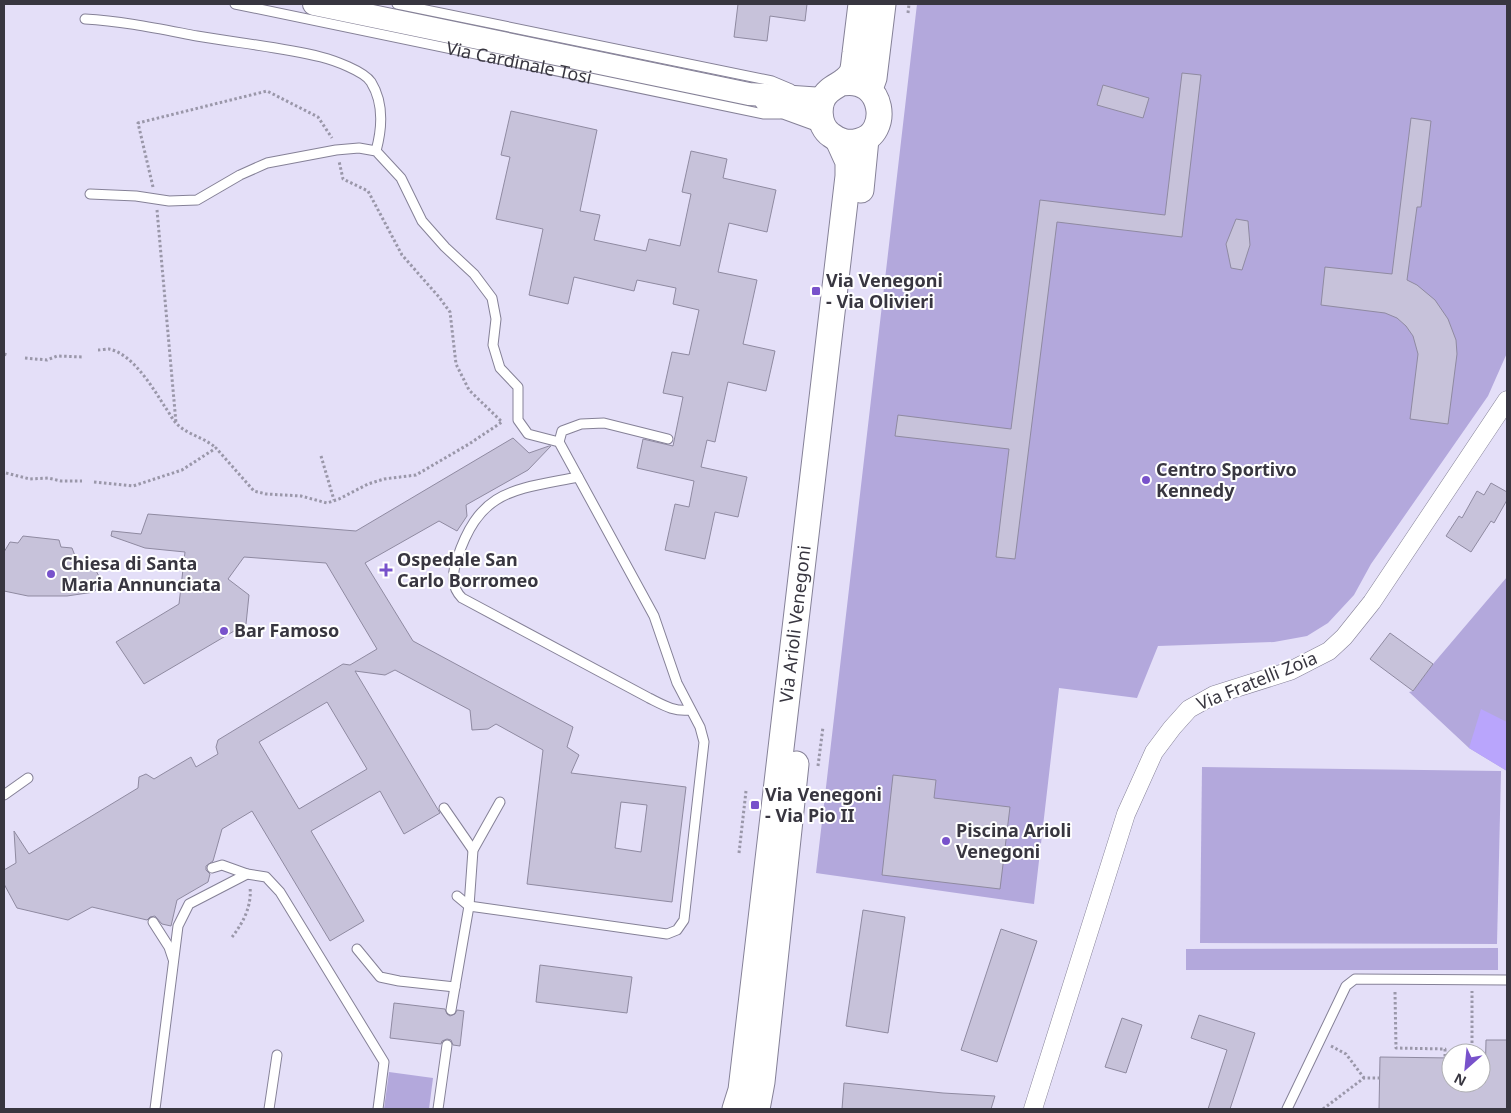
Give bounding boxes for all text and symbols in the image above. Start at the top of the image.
street label: Via Cardinale Tosi [444,35,594,89]
place label: Via Venegoni - Via Olivieri [826,268,943,313]
marker: Via Venegoni - Via Olivieri [810,285,822,297]
place label: Centro Sportivo Kennedy [1156,457,1297,502]
marker: Centro Sportivo Kennedy [1140,474,1152,486]
street label: Via Arioli Venegoni [773,544,816,704]
place label: Ospedale San Carlo Borromeo [397,547,538,592]
place label: Chiesa di Santa Maria Annunciata [61,551,221,596]
marker: Ospedale San Carlo Borromeo [379,563,393,577]
marker: Chiesa di Santa Maria Annunciata [45,568,57,580]
place label: Bar Famoso [234,618,339,642]
marker: Bar Famoso [218,625,230,637]
street label: Via Fratelli Zoia [1193,645,1320,715]
place label: Via Venegoni - Via Pio II [765,782,882,827]
marker: Via Venegoni - Via Pio II [749,799,761,811]
place label: Piscina Arioli Venegoni [956,818,1071,863]
marker: Piscina Arioli Venegoni [940,835,952,847]
north arrow [1441,1043,1491,1093]
text: N [1450,1069,1469,1091]

